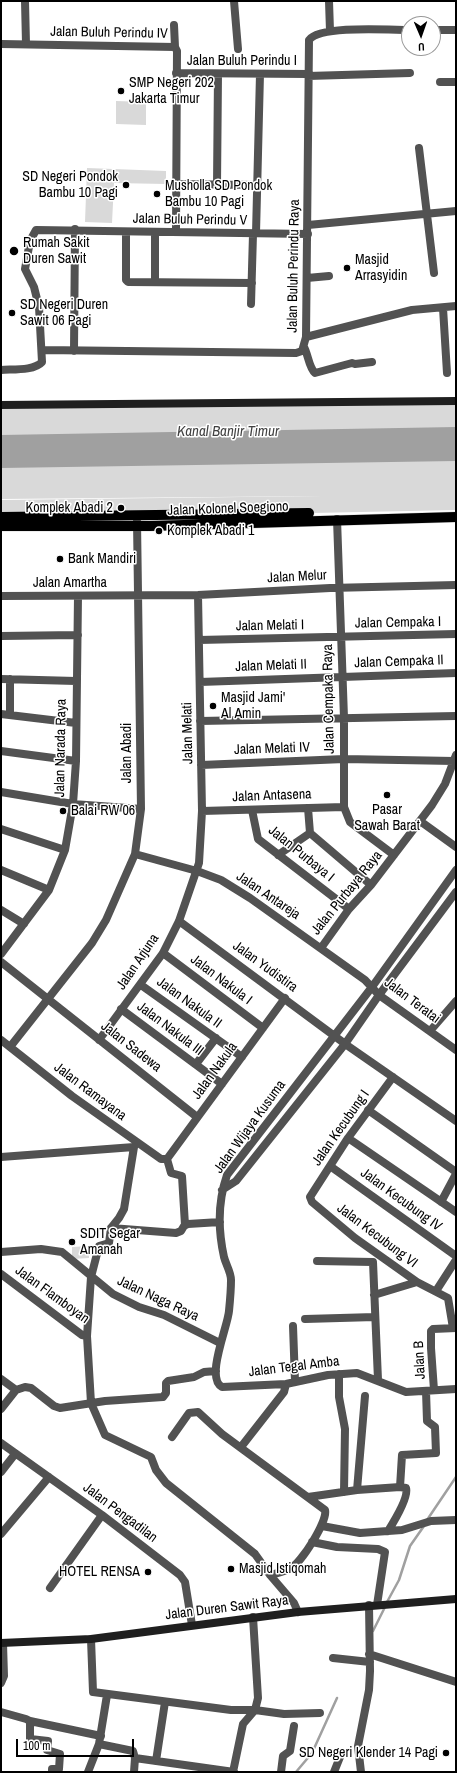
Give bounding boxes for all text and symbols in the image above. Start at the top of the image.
north arrow [401,16,441,56]
street label: Jalan Buluh Perindu IV [50,24,168,42]
text: U [418,40,425,54]
street label: Jalan Buluh Perindu I [187,53,297,69]
place label: SMP Negeri 202 Jakarta Timur [129,75,214,108]
marker: SMP Negeri 202 Jakarta Timur [116,86,126,96]
place label: SD Negeri Pondok Bambu 10 Pagi [22,169,118,202]
place label: Musholla SD Pondok Bambu 10 Pagi [165,178,272,210]
marker: SD Negeri Pondok Bambu 10 Pagi [121,180,131,190]
marker: Musholla SD Pondok Bambu 10 Pagi [152,189,162,199]
street label: Jalan Buluh Perindu Raya [284,199,304,333]
street label: Jalan Buluh Perindu V [133,211,247,229]
place label: Rumah Sakit Duren Sawit [23,235,89,268]
marker: Rumah Sakit Duren Sawit [8,245,20,257]
place label: Masjid Arrasyidin [355,252,407,284]
marker: Masjid Arrasyidin [342,263,352,273]
place label: SD Negeri Duren Sawit 06 Pagi [20,297,108,330]
marker: SD Negeri Duren Sawit 06 Pagi [7,308,17,318]
water label: Kanal Banjir Timur [177,423,279,441]
street label: Jalan Kolonel Soegiono [167,498,289,520]
place label: Komplek Abadi 2 [26,500,113,516]
marker: Komplek Abadi 2 [116,503,126,513]
place label: Komplek Abadi 1 [167,523,254,539]
marker: Komplek Abadi 1 [154,526,164,536]
place label: Bank Mandiri [68,551,136,567]
marker: Bank Mandiri [55,554,65,564]
street label: Jalan Melur [267,567,327,587]
street label: Jalan Amartha [33,575,107,591]
street label: Jalan Cempaka I [355,614,441,632]
street label: Jalan Melati I [236,617,304,635]
street label: Jalan Cempaka Raya [320,644,338,754]
street label: Jalan Cempaka II [354,652,444,672]
street label: Jalan Melati II [235,656,307,676]
place label: Masjid Jami' Al Amin [221,690,285,722]
street label: Jalan Narada Raya [52,699,70,797]
marker: Masjid Jami' Al Amin [208,701,218,711]
street label: Jalan Melati [179,702,197,764]
street label: Jalan Abadi [119,723,135,783]
street label: Jalan Melati IV [234,739,310,759]
street label: Jalan Antasena [232,786,312,806]
marker: Pasar Sawah Barat [382,790,392,800]
place label: Pasar Sawah Barat [354,802,420,834]
place label: Balai RW 06 [71,803,135,819]
marker: Balai RW 06 [58,806,68,816]
street label: Jalan Purbaya I [265,822,337,886]
street label: Jalan Purbaya Raya [308,848,386,938]
street label: Jalan Antareja [233,869,303,923]
street label: Jalan Arjuna [113,931,163,993]
street label: Jalan Yudistira [229,938,301,996]
street label: Jalan Nakula I [187,951,255,1009]
street label: Jalan Nakula II [153,974,225,1032]
street label: Jalan Teratai [381,975,443,1027]
street label: Jalan Nakula III [133,998,207,1060]
street label: Jalan Sadewa [97,1018,165,1076]
street label: Jalan Nakula [189,1039,241,1103]
street label: Jalan Ramayana [51,1059,129,1125]
street label: Jalan Wijaya Kusuma [211,1077,289,1177]
street label: Jalan Kecubung I [309,1087,373,1169]
street label: Jalan Kecubung IV [357,1165,445,1235]
street label: Jalan Kecubung VI [333,1200,421,1272]
place label: SDIT Segar Amanah [80,1226,140,1258]
marker: SDIT Segar Amanah [67,1237,77,1247]
street label: Jalan Flamboyan [12,1263,92,1327]
street label: Jalan Naga Raya [115,1273,201,1325]
street label: Jalan B [411,1340,429,1380]
street label: Jalan Tegal Amba [248,1353,340,1381]
street label: Jalan Pengadilan [80,1480,160,1546]
place label: Masjid Istiqomah [239,1561,326,1577]
place label: HOTEL RENSA [59,1564,140,1580]
marker: Masjid Istiqomah [226,1564,236,1574]
marker: HOTEL RENSA [143,1567,153,1577]
street label: Jalan Duren Sawit Raya [165,1592,289,1624]
scale bar [18,1731,136,1757]
text: 100 m [23,1738,50,1754]
place label: SD Negeri Klender 14 Pagi [299,1745,438,1761]
marker: SD Negeri Klender 14 Pagi [441,1748,451,1758]

